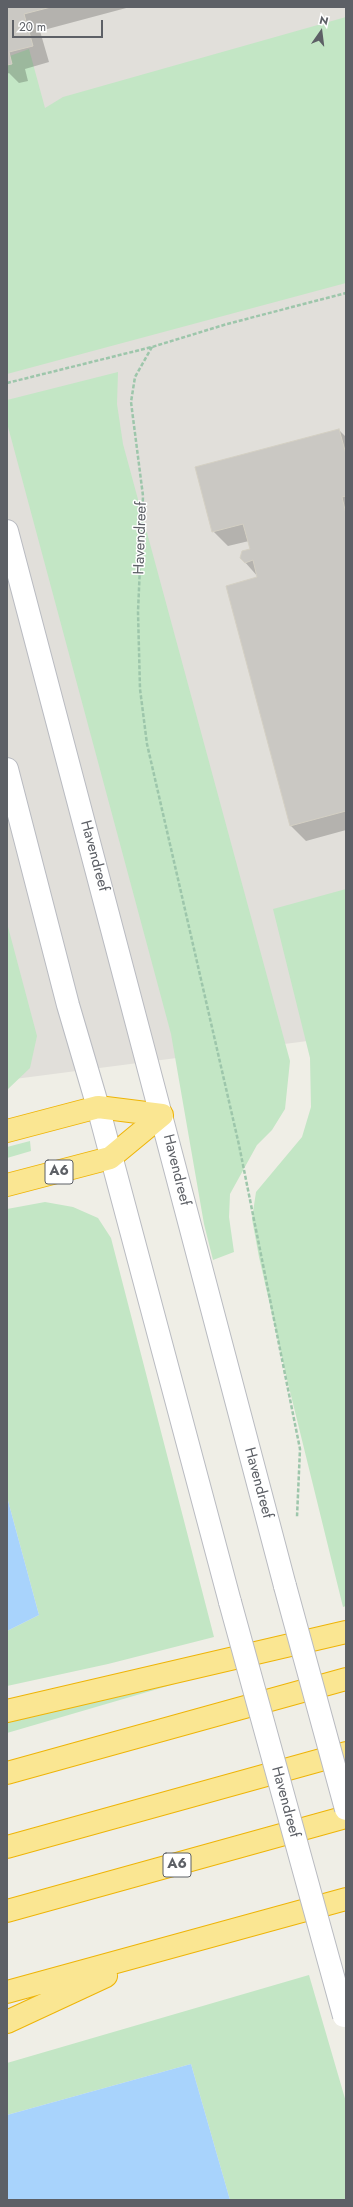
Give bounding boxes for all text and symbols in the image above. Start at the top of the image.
scale bar [14,12,105,38]
north arrow [301,12,341,52]
text: N [318,12,330,29]
text: 20 m [19,18,46,36]
street label: Havendreef [131,501,151,575]
street label: Havendreef [76,818,112,894]
street label: Havendreef [158,1132,194,1208]
road number: A6 [45,1160,73,1184]
street label: Havendreef [240,1445,276,1521]
street label: Havendreef [267,1764,303,1840]
road number: A6 [163,1853,191,1877]

